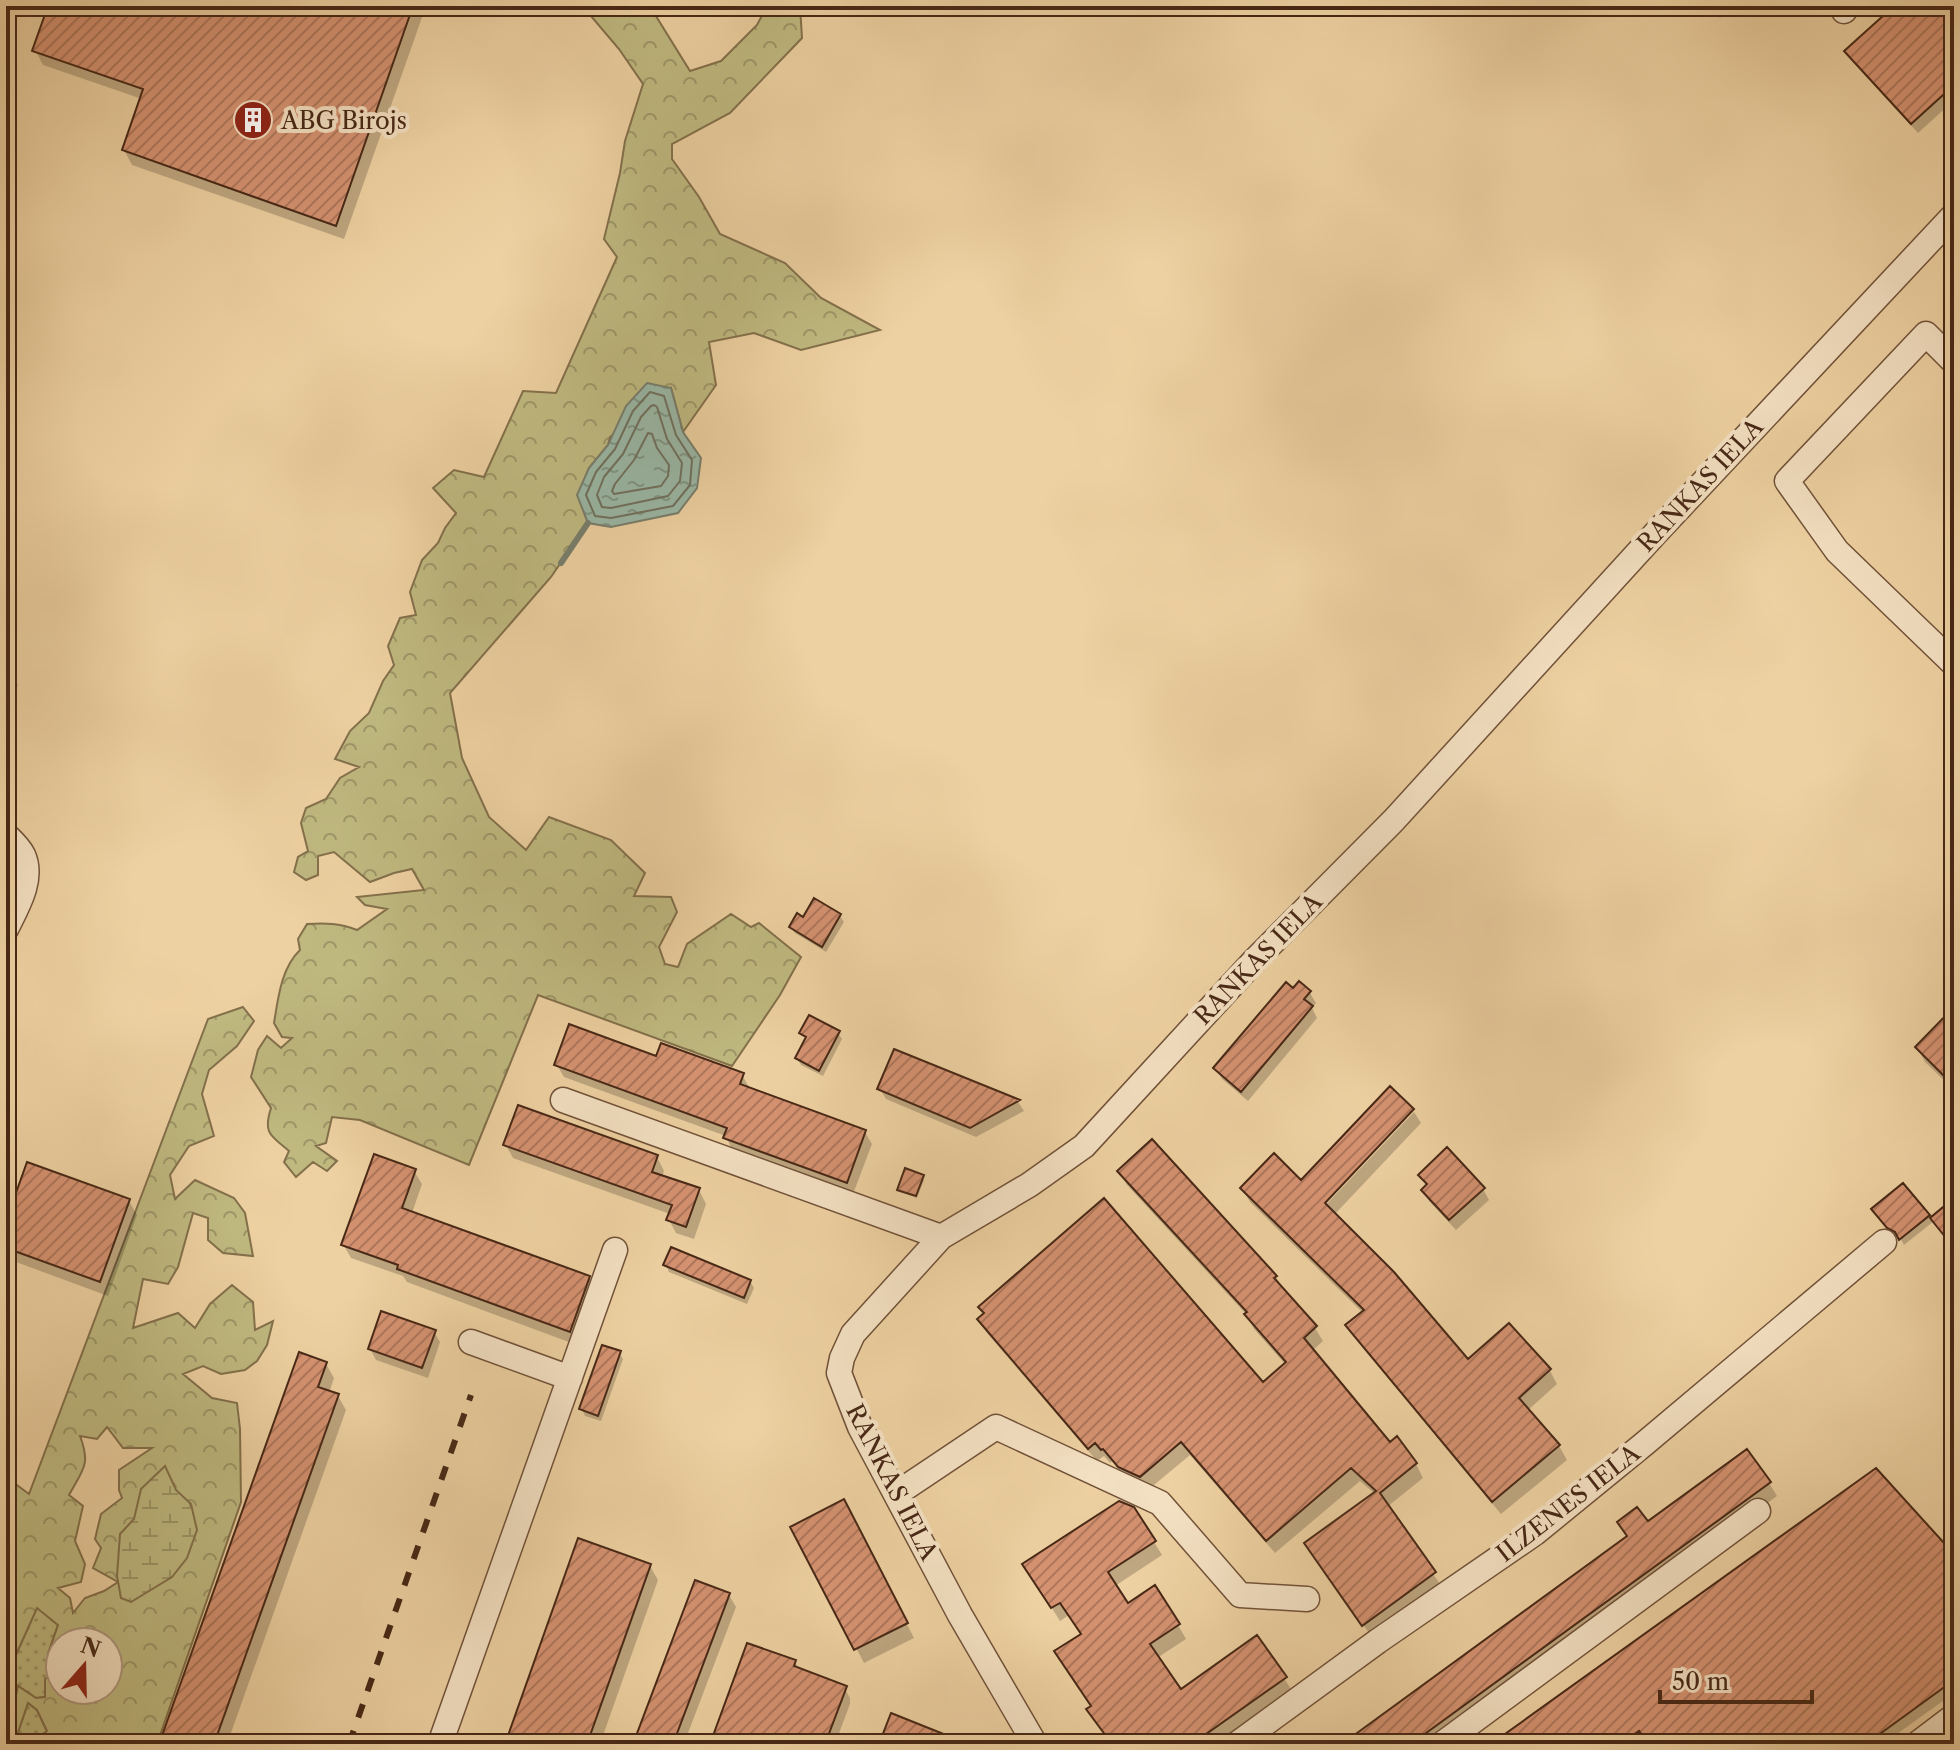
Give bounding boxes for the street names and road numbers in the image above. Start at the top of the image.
street label: RANKAS IELA [1631,412,1770,558]
street label: RANKAS IELA [1188,886,1329,1031]
street label: RANKAS IELA [840,1399,944,1566]
street label: ILZENES IELA [1491,1437,1646,1568]

